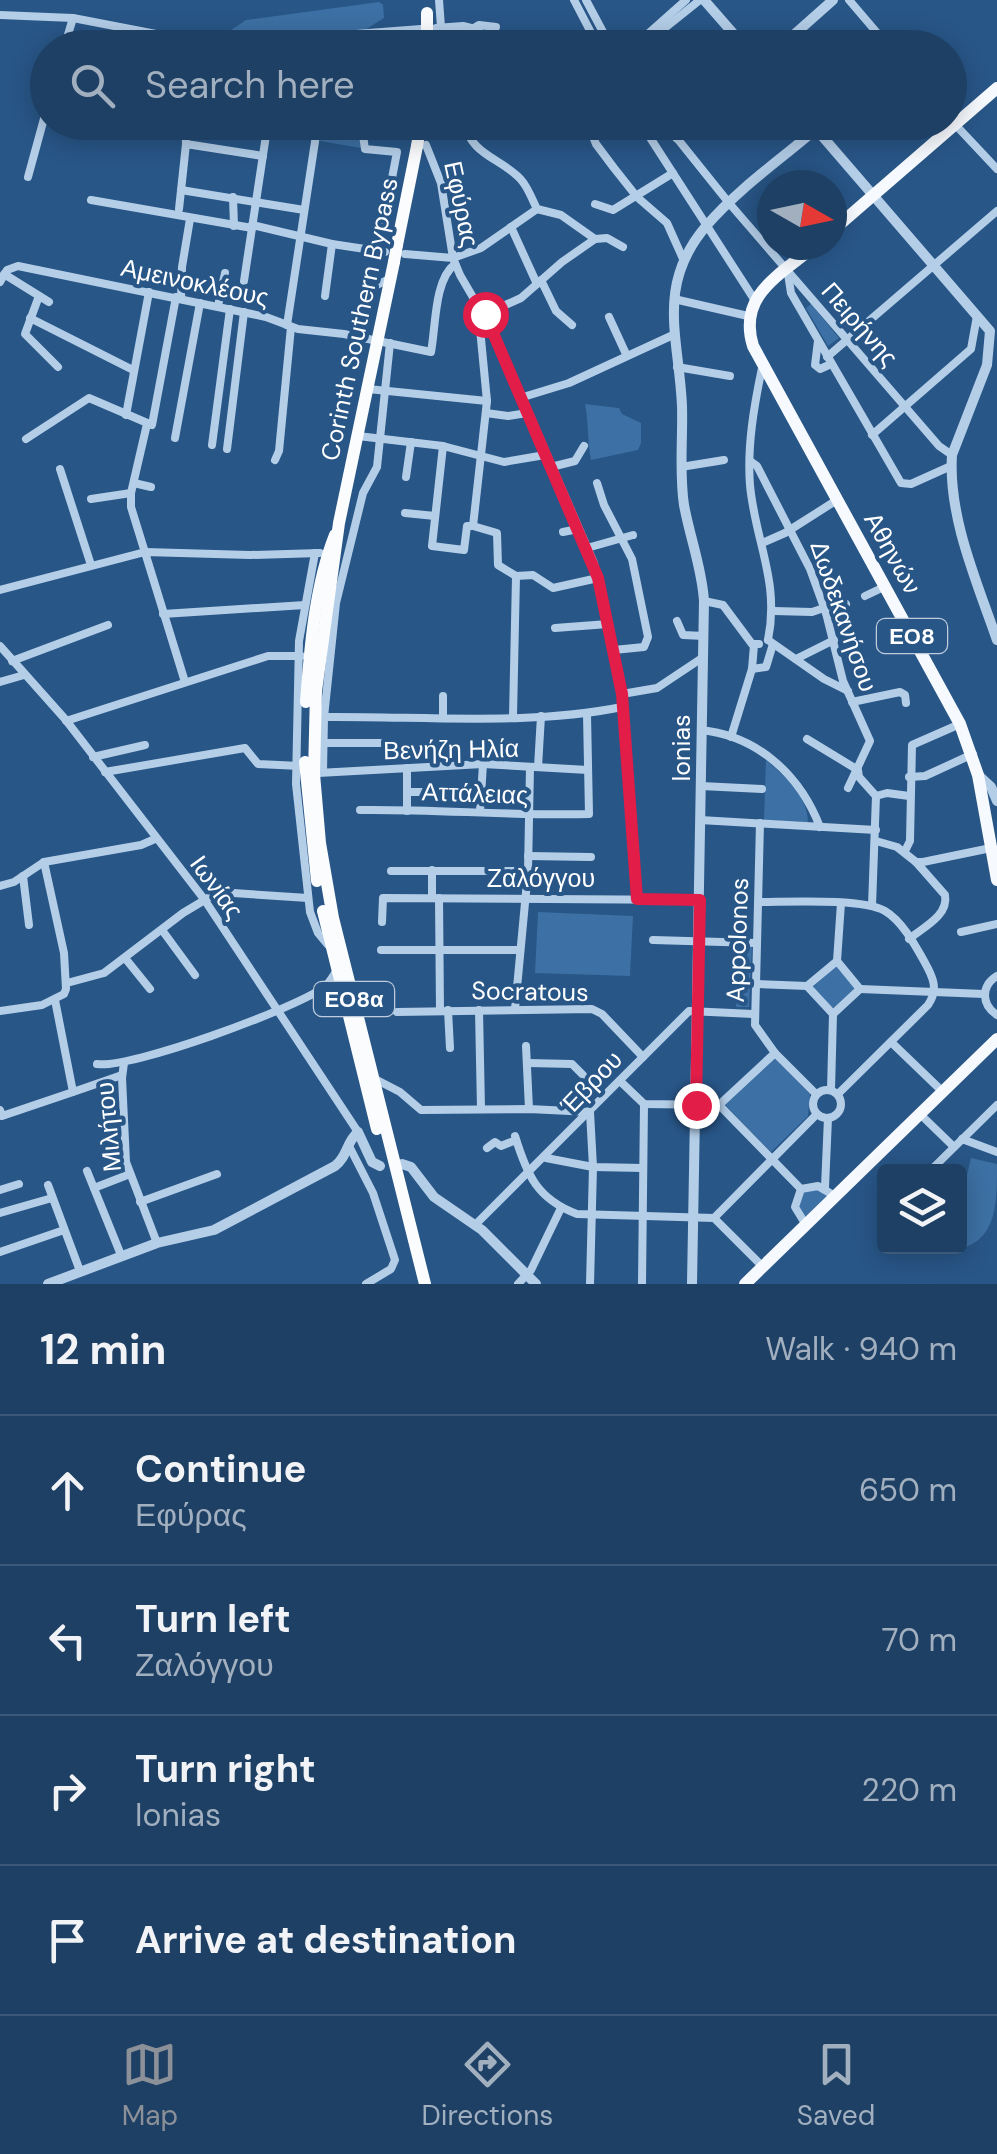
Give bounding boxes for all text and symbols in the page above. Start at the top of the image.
search box [30,30,967,140]
icon: search [65,58,120,113]
text: Search here [145,60,355,110]
street label: Εφύρας [436,158,487,250]
north arrow [757,170,847,260]
street label: Corinth Southern Bypass [313,174,406,464]
street label: Αμεινοκλέους [118,251,272,314]
street label: Πειρήνης [814,275,905,373]
route start [463,292,509,338]
street label: Αθηνών [857,506,929,600]
street label: Δωδεκανήσου [802,536,885,696]
road number: ΕΟ8 [877,619,947,653]
street label: Ionias [665,714,698,782]
street label: Βενήζη Ηλία [383,732,519,767]
street label: Αττάλειας [421,775,529,812]
street label: Ιωνίας [182,849,251,926]
street label: Ζαλόγγου [487,862,595,895]
street label: Appolonos [719,877,756,1003]
street label: Socratous [471,974,589,1009]
road number: ΕΟ8α [314,982,394,1016]
street label: Έβρου [552,1044,630,1122]
street label: Μιλήτου [88,1081,129,1173]
route end [674,1083,720,1129]
map controls [877,1164,967,1254]
button: layers [877,1164,967,1254]
text: 12 min [40,1322,166,1377]
text: Walk · 940 m [765,1328,957,1370]
text: Continue [135,1444,306,1494]
icon: ahead [40,1463,95,1518]
text: 650 m [859,1469,957,1511]
text: Εφύρας [135,1494,247,1536]
text: Turn left [135,1594,291,1644]
icon: left [40,1613,95,1668]
text: 70 m [881,1619,957,1661]
text: Ζαλόγγου [135,1644,274,1686]
text: Turn right [135,1744,316,1794]
icon: right [40,1763,95,1818]
text: 220 m [862,1769,957,1811]
text: Ionias [135,1794,221,1836]
icon: arrive [40,1913,95,1968]
text: Arrive at destination [135,1915,517,1965]
tab: Map [122,2037,178,2134]
tab: Directions [422,2037,553,2134]
tab: Saved [797,2037,875,2134]

